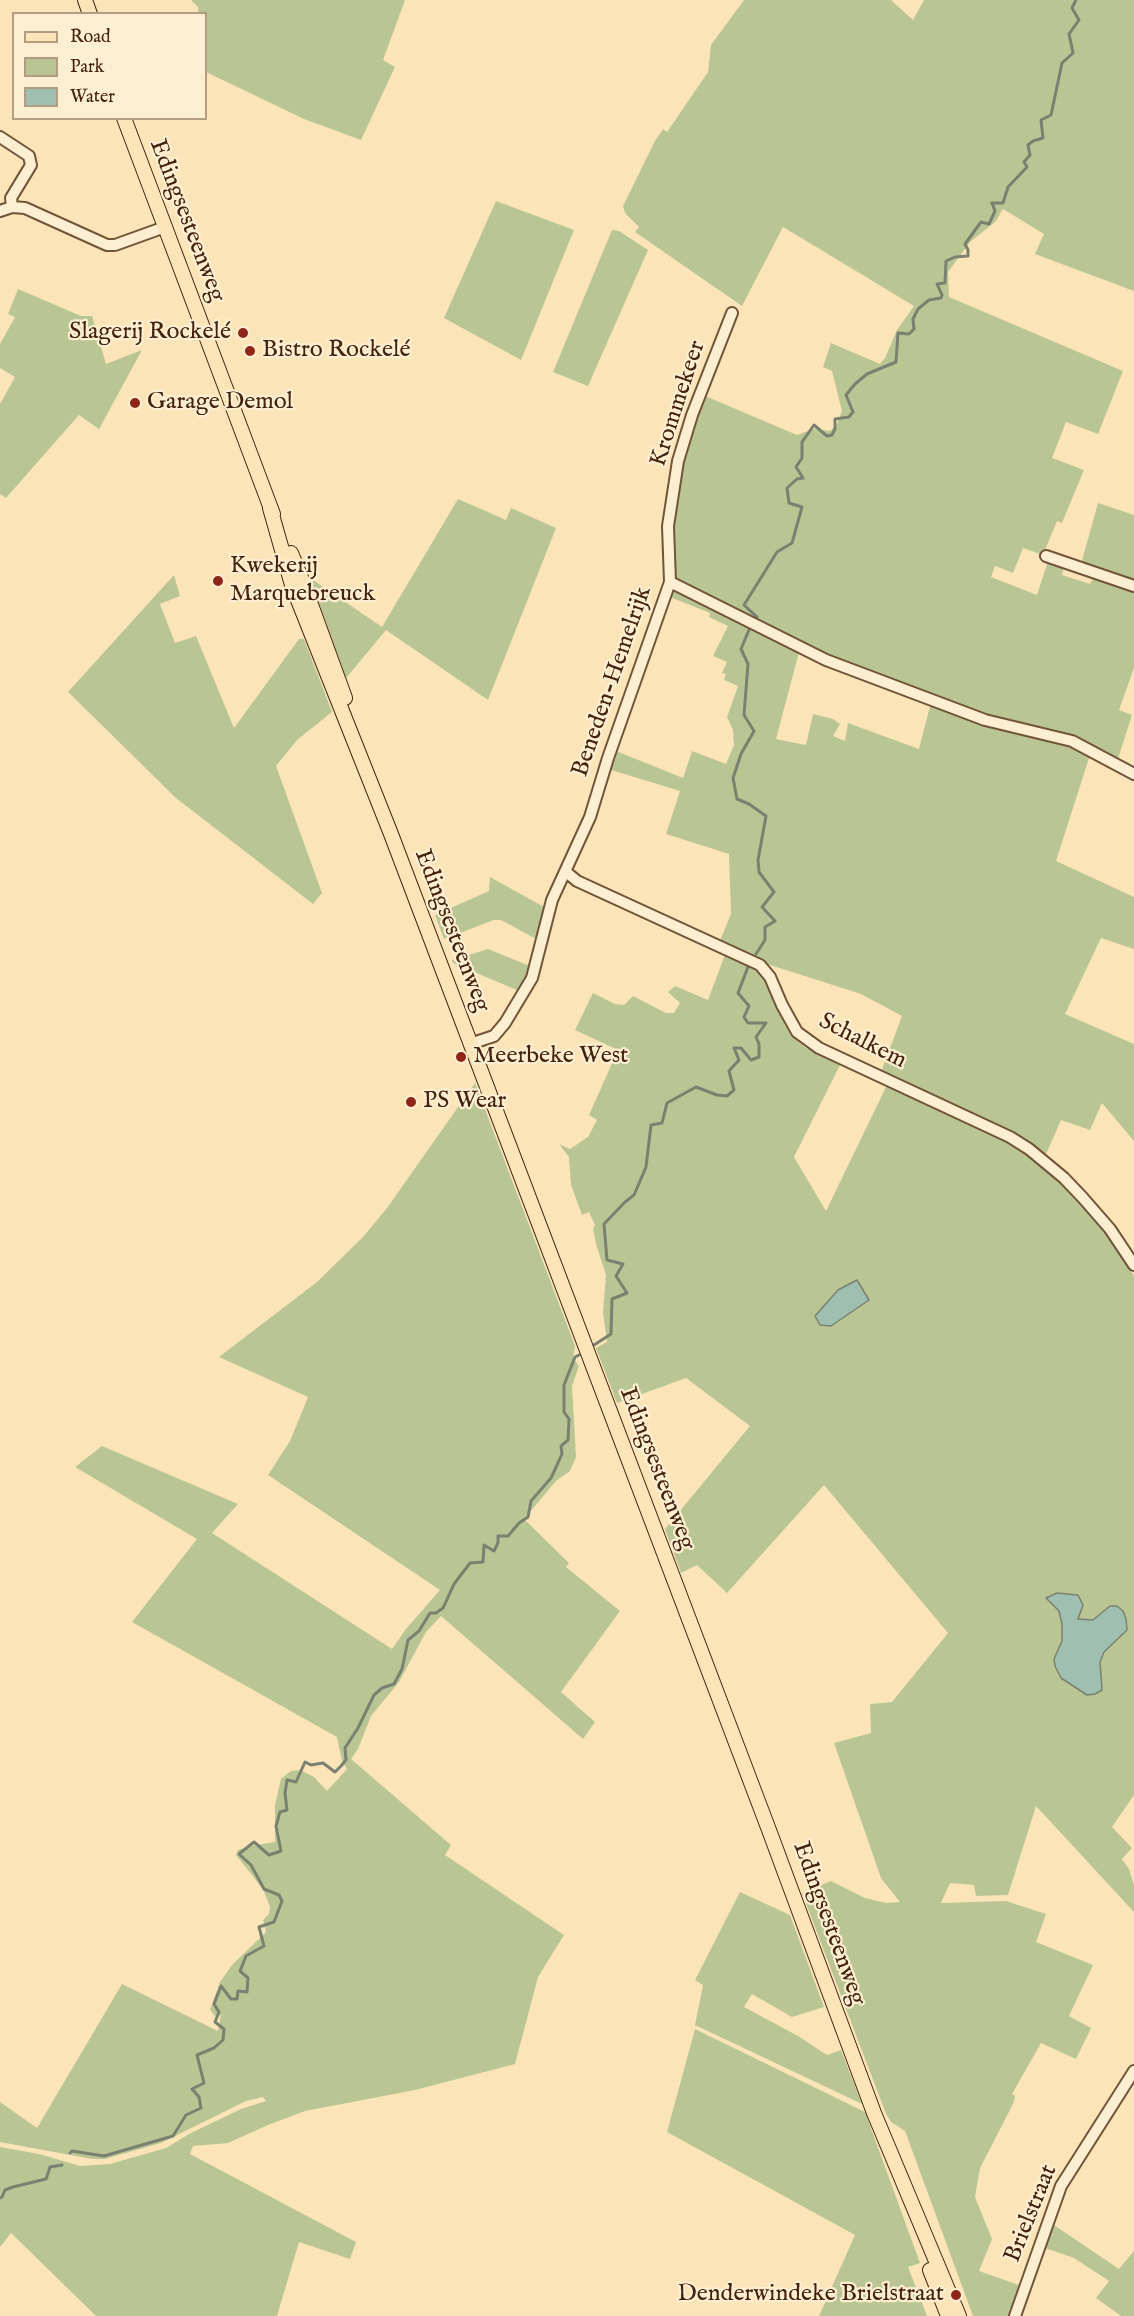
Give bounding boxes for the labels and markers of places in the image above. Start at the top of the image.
place label: Slagerij Rockelé [69,319,231,347]
marker: Slagerij Rockelé [236,326,250,340]
place label: Bistro Rockelé [262,337,411,365]
marker: Bistro Rockelé [243,344,257,358]
place label: Garage Demol [147,389,293,417]
marker: Garage Demol [128,396,142,410]
place label: Kwekerij Marquebreuck [230,553,375,609]
marker: Kwekerij Marquebreuck [211,574,225,588]
place label: Meerbeke West [473,1043,628,1071]
marker: Meerbeke West [454,1050,468,1064]
place label: PS Wear [423,1088,506,1116]
marker: PS Wear [404,1095,418,1109]
place label: Denderwindeke Brielstraat [678,2281,944,2309]
marker: Denderwindeke Brielstraat [949,2288,963,2302]

